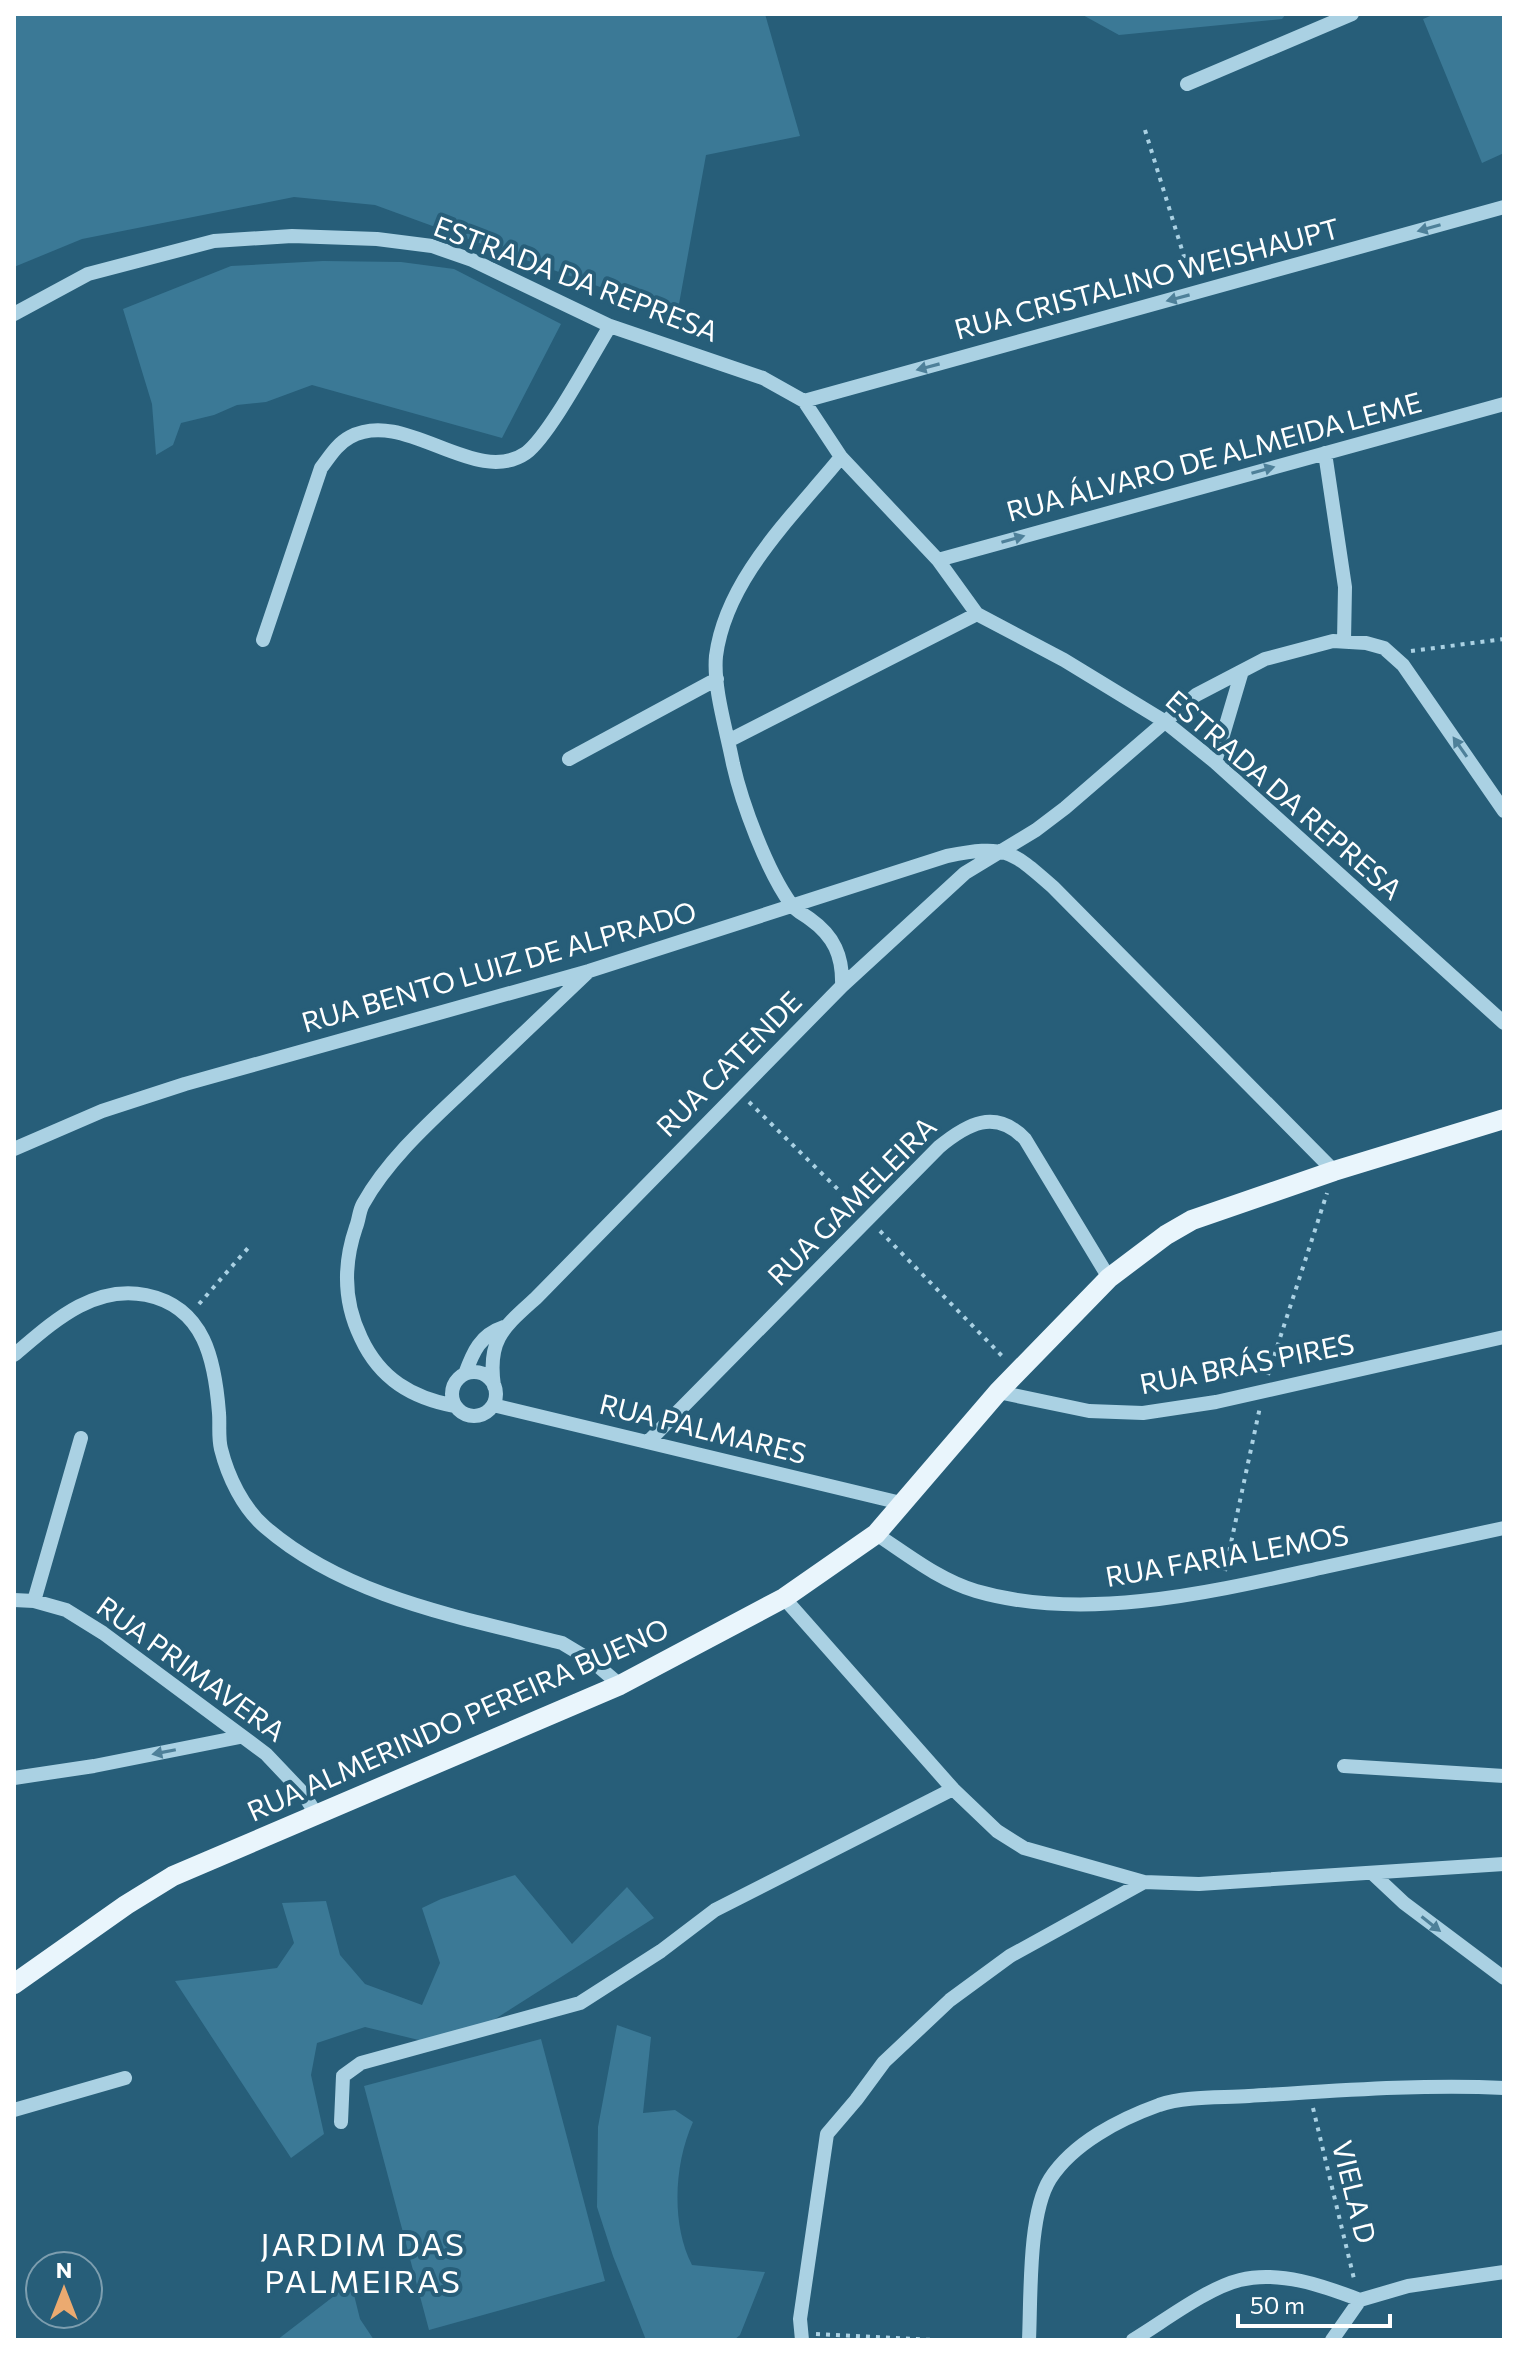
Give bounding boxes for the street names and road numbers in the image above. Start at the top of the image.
street label: ESTRADA DA REPRESA [429,208,723,348]
street label: RUA CRISTALINO WEISHAUPT [950,210,1343,346]
street label: RUA ÁLVARO DE ALMEIDA LEME [1002,384,1425,528]
street label: ESTRADA DA REPRESA [1160,682,1410,906]
street label: RUA BENTO LUIZ DE ALPRADO [298,893,700,1039]
street label: RUA CATENDE [649,984,808,1143]
street label: RUA GAMELEIRA [760,1109,943,1292]
street label: RUA BRÁS PIRES [1137,1326,1357,1400]
street label: RUA PALMARES [596,1386,810,1470]
street label: RUA FARIA LEMOS [1103,1517,1351,1593]
street label: RUA PRIMAVERA [91,1588,292,1748]
street label: RUA ALMERINDO PEREIRA BUENO [242,1610,674,1828]
street label: VIELA D [1326,2137,1384,2247]

